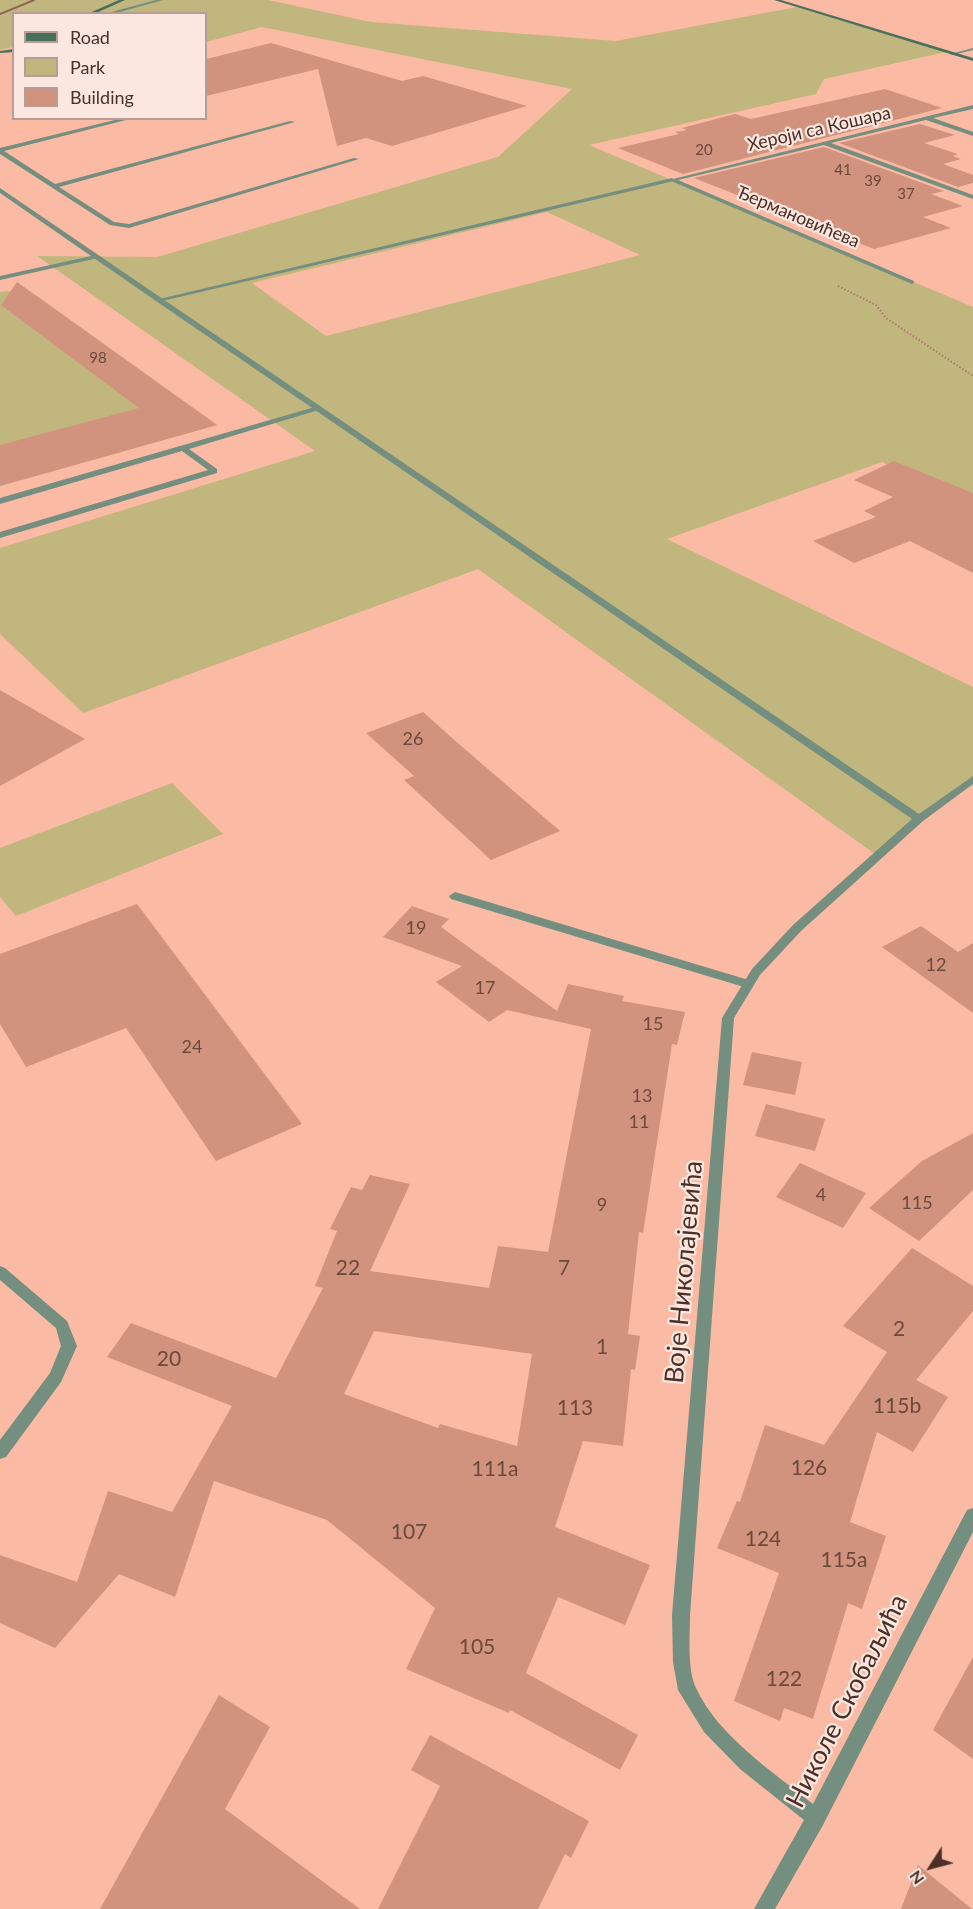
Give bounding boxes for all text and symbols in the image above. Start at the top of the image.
legend [12,12,207,120]
text: Road [70,26,110,48]
text: Park [70,56,105,78]
text: Building [70,86,134,108]
street label: Хероји са Кошара [745,102,893,156]
house number: 20 [695,141,713,159]
house number: 41 [834,161,852,179]
house number: 39 [864,172,882,190]
street label: Ђермановићева [733,181,863,253]
house number: 37 [897,185,915,203]
house number: 98 [89,349,107,367]
house number: 26 [403,728,423,750]
house number: 19 [406,917,426,939]
house number: 12 [926,954,946,976]
house number: 17 [475,977,495,999]
house number: 15 [643,1013,663,1035]
house number: 24 [182,1036,202,1058]
house number: 13 [632,1085,652,1107]
house number: 11 [629,1111,649,1133]
street label: Воје Николајевића [659,1159,709,1385]
house number: 4 [816,1184,826,1206]
house number: 115 [901,1192,933,1214]
house number: 9 [597,1194,607,1216]
house number: 22 [336,1255,360,1281]
house number: 7 [558,1255,570,1281]
house number: 2 [893,1316,905,1342]
house number: 1 [596,1334,608,1360]
house number: 20 [157,1346,181,1372]
house number: 115b [873,1393,921,1419]
house number: 113 [557,1395,593,1421]
house number: 126 [791,1455,827,1481]
house number: 111a [472,1456,518,1482]
house number: 107 [391,1519,427,1545]
house number: 124 [745,1526,781,1552]
house number: 115a [821,1547,867,1573]
street label: Николе Скобаљића [780,1589,914,1813]
house number: 105 [459,1634,495,1660]
house number: 122 [766,1666,802,1692]
north arrow [901,1837,961,1897]
text: N [905,1867,927,1888]

